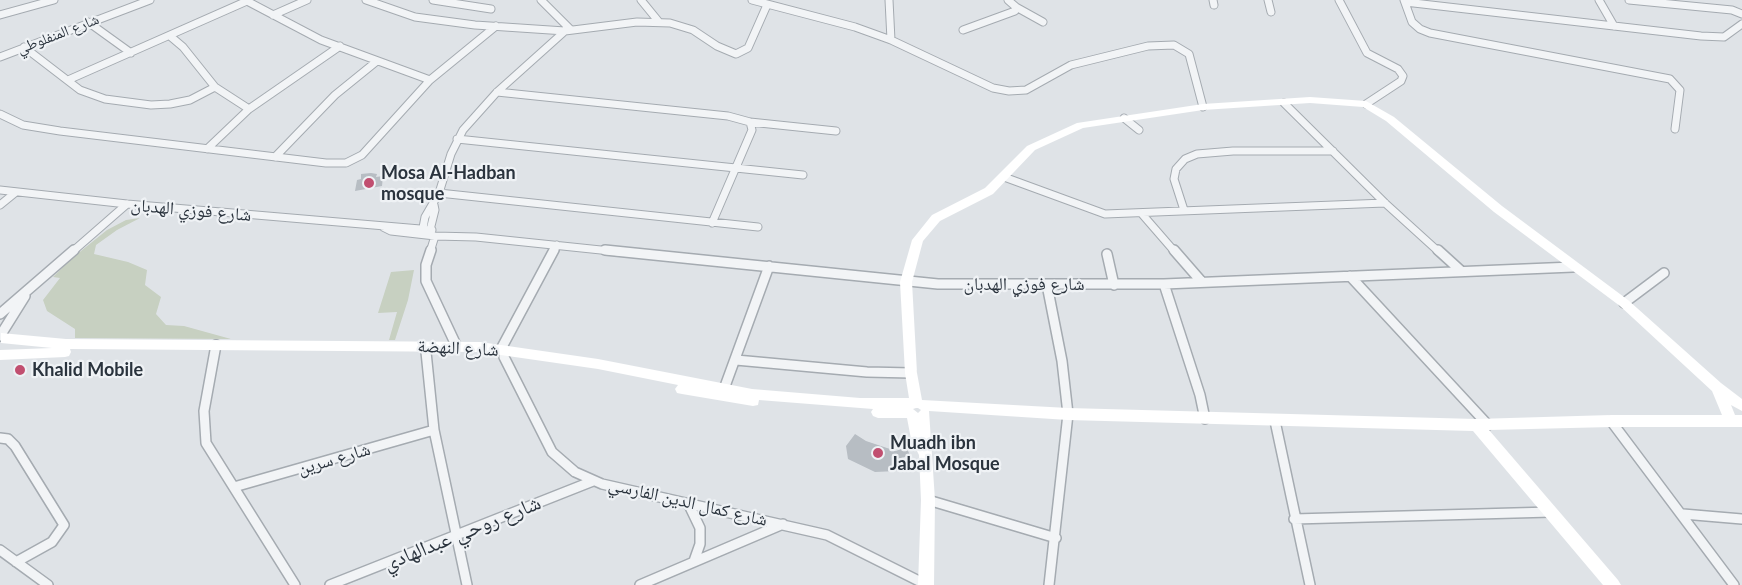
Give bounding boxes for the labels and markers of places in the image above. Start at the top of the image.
place label: Mosa Al-Hadban mosque [381,162,516,204]
marker: Mosa Al-Hadban mosque [362,176,376,190]
place label: Khalid Mobile [32,359,143,381]
marker: Khalid Mobile [13,363,27,377]
place label: Muadh ibn Jabal Mosque [890,432,1000,474]
marker: Muadh ibn Jabal Mosque [871,446,885,460]

